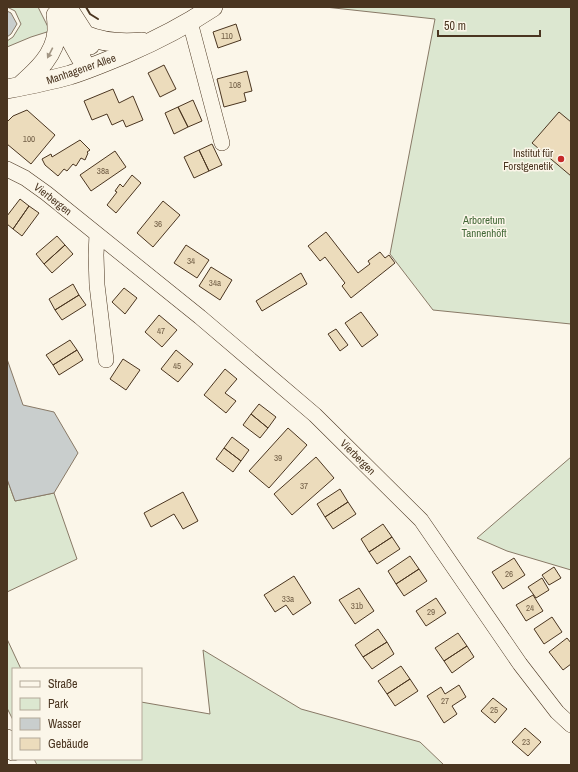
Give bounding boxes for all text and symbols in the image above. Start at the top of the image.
scale bar [438,12,540,38]
text: 50 m [444,18,466,34]
house number: 110 [221,30,233,42]
one-way arrow [47,47,53,59]
street label: Manhagener Allee [44,51,118,87]
house number: 108 [229,79,241,91]
house number: 100 [23,133,35,145]
place label: Institut für Forstgenetik [503,146,553,173]
marker: Institut für Forstgenetik [556,154,566,164]
house number: 38a [97,165,109,177]
street label: Vierbergen [31,180,75,218]
park label: Arboretum Tannenhöft [462,213,507,240]
house number: 36 [154,218,162,230]
house number: 34 [187,255,195,267]
house number: 34a [209,277,221,289]
house number: 47 [157,325,165,337]
house number: 45 [173,360,181,372]
street label: Vierbergen [337,436,379,478]
house number: 39 [274,452,282,464]
house number: 37 [300,480,308,492]
house number: 26 [505,568,513,580]
house number: 33a [282,593,294,605]
house number: 31b [351,600,363,612]
house number: 24 [526,602,534,614]
house number: 29 [427,606,435,618]
legend [12,668,142,760]
text: Straße [48,676,78,692]
house number: 27 [441,695,449,707]
text: Park [48,696,68,712]
house number: 25 [490,704,498,716]
text: Wasser [48,716,82,732]
text: Gebäude [48,736,89,752]
house number: 23 [522,736,530,748]

